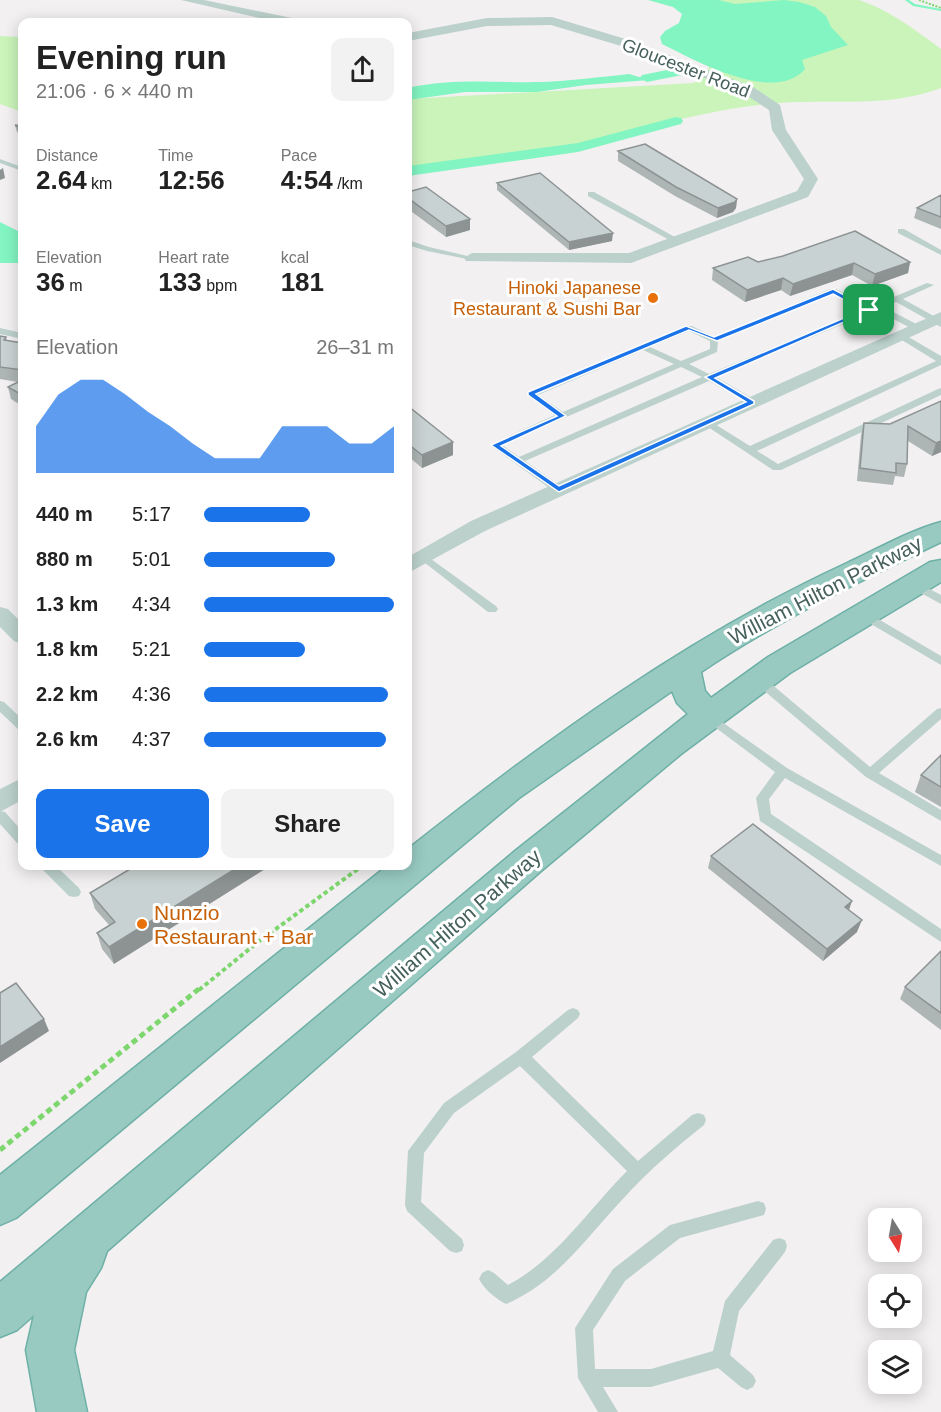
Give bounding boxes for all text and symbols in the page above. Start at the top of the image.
street label: Gloucester Road [619,34,753,102]
button: share [331,38,394,101]
text: Evening run [36,39,227,76]
text: 21:06 · 6 × 440 m [36,80,193,102]
text: Distance [36,147,98,164]
text: Time [158,147,193,164]
text: Pace [281,147,317,164]
text: 2.64 [36,165,87,195]
text: 12:56 [158,165,225,195]
text: 4:54 [281,165,333,195]
text: km [87,175,112,192]
text: /km [333,175,363,192]
text: Elevation [36,249,102,266]
text: Heart rate [158,249,229,266]
text: kcal [281,249,309,266]
text: 36 [36,267,65,297]
text: 133 [158,267,202,297]
text: 181 [281,267,324,297]
text: m [65,277,83,294]
text: bpm [202,277,237,294]
place label: Hinoki Japanese Restaurant & Sushi Bar [453,278,641,319]
pin [843,284,894,335]
marker: Hinoki Japanese Restaurant & Sushi Bar [646,291,660,305]
icon: arrive [852,293,885,326]
text: Elevation [36,336,118,358]
text: 26–31 m [316,336,394,358]
text: 440 m [36,503,93,525]
text: 5:17 [132,503,171,525]
street label: William Hilton Parkway [725,531,926,649]
text: 880 m [36,548,93,570]
text: 5:01 [132,548,171,570]
text: 1.3 km [36,593,98,615]
text: 4:34 [132,593,171,615]
text: 1.8 km [36,638,98,660]
text: 5:21 [132,638,171,660]
text: 2.2 km [36,683,98,705]
text: 4:36 [132,683,171,705]
text: 2.6 km [36,728,98,750]
text: 4:37 [132,728,171,750]
button: Save [36,789,209,858]
button: Share [221,789,394,858]
street label: William Hilton Parkway [369,844,545,1002]
place label: Nunzio Restaurant + Bar [154,901,313,948]
marker: Nunzio Restaurant + Bar [135,917,149,931]
north arrow [868,1208,922,1262]
map controls [868,1208,922,1394]
button: locate [868,1274,922,1328]
button: layers [868,1340,922,1394]

